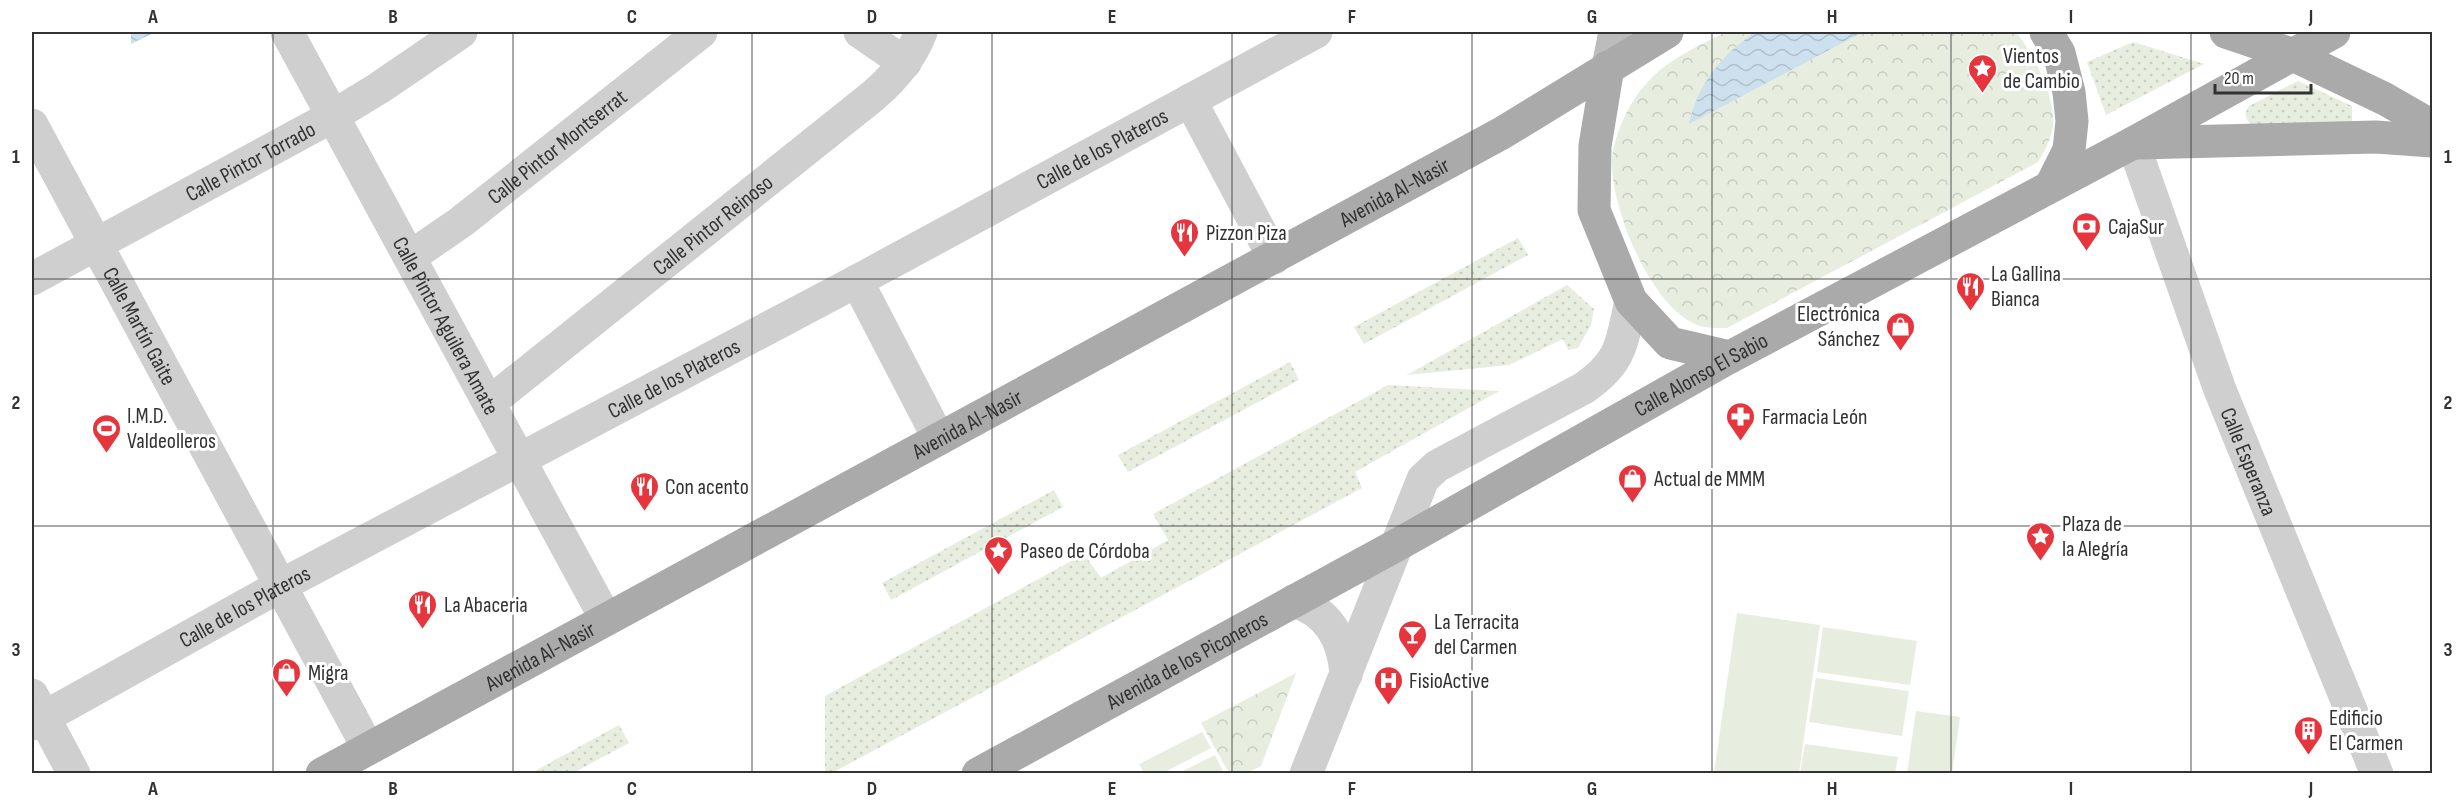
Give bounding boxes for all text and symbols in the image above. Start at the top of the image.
text: A [147,5,158,29]
text: B [388,5,398,29]
text: C [627,5,637,29]
text: D [867,5,877,29]
text: E [1108,5,1116,29]
text: F [1348,5,1356,29]
text: G [1587,5,1597,29]
text: H [1827,5,1837,29]
text: I [2069,5,2073,29]
text: J [2308,5,2313,29]
place label: Vientos de Cambio [2003,43,2080,95]
place icon: Vientos de Cambio [1966,52,1998,94]
scale bar [2215,57,2311,95]
text: 20 m [2224,68,2254,89]
street label: Calle Pintor Montserrat [483,84,633,211]
street label: Calle de los Plateros [1032,103,1173,196]
street label: Calle Pintor Torrado [181,116,320,208]
text: 1 [12,145,20,169]
text: 1 [2444,145,2452,169]
street label: Avenida Al-Nasir [1334,152,1454,234]
street label: Calle Pintor Reinoso [648,169,779,282]
bank icon: CajaSur [2071,210,2103,252]
place label: CajaSur [2108,214,2164,241]
restaurant icon: Pizzon Piza [1169,216,1201,258]
place label: Pizzon Piza [1206,220,1287,247]
street label: Calle Pintor Aguilera Amate [386,233,504,420]
place label: La Gallina Bianca [1991,261,2061,313]
street label: Calle Martín Gaite [96,263,182,390]
restaurant icon: La Gallina Bianca [1954,270,1986,312]
place label: Electrónica Sánchez [1797,301,1880,353]
shop icon: Electrónica Sánchez [1885,310,1917,352]
street label: Calle Alonso El Sabio [1630,327,1773,423]
street label: Calle de los Plateros [604,333,745,425]
street label: Avenida Al-Nasir [907,384,1027,466]
text: 2 [12,391,20,415]
text: 2 [2444,391,2452,415]
pharmacy icon: Farmacia León [1725,400,1757,442]
place label: I.M.D. Valdeolleros [127,403,216,455]
place label: Farmacia León [1762,404,1867,431]
street label: Calle Esperanza [2214,404,2282,520]
sports icon: I.M.D. Valdeolleros [90,412,122,454]
shop icon: Actual de MMM [1617,462,1649,504]
place label: Actual de MMM [1653,466,1765,493]
restaurant icon: Con acento [628,470,660,512]
place label: Con acento [665,474,749,501]
place label: Plaza de la Alegría [2062,511,2128,563]
place icon: Plaza de la Alegría [2025,520,2057,562]
place icon: Paseo de Córdoba [983,534,1015,576]
place label: Paseo de Córdoba [1020,538,1150,565]
street label: Calle de los Plateros [175,560,315,654]
restaurant icon: La Abaceria [407,588,439,630]
place label: La Abaceria [444,592,528,619]
street label: Avenida de los Piconeros [1101,606,1273,717]
place label: La Terracita del Carmen [1434,609,1519,661]
street label: Avenida Al-Nasir [480,616,600,698]
bar icon: La Terracita del Carmen [1397,618,1429,660]
text: 3 [12,638,21,662]
text: 3 [2444,638,2453,662]
shop icon: Migra [271,656,303,698]
place label: Migra [308,660,348,687]
hospital icon: FisioActive [1372,664,1404,706]
place label: FisioActive [1409,668,1489,695]
place label: Edificio El Carmen [2329,705,2403,757]
building icon: Edificio El Carmen [2292,714,2324,756]
text: A [147,777,158,801]
text: B [388,777,398,801]
text: C [627,777,637,801]
text: D [867,777,877,801]
text: E [1108,777,1116,801]
text: F [1348,777,1356,801]
text: G [1587,777,1597,801]
text: H [1827,777,1837,801]
text: I [2069,777,2073,801]
text: J [2308,777,2313,801]

